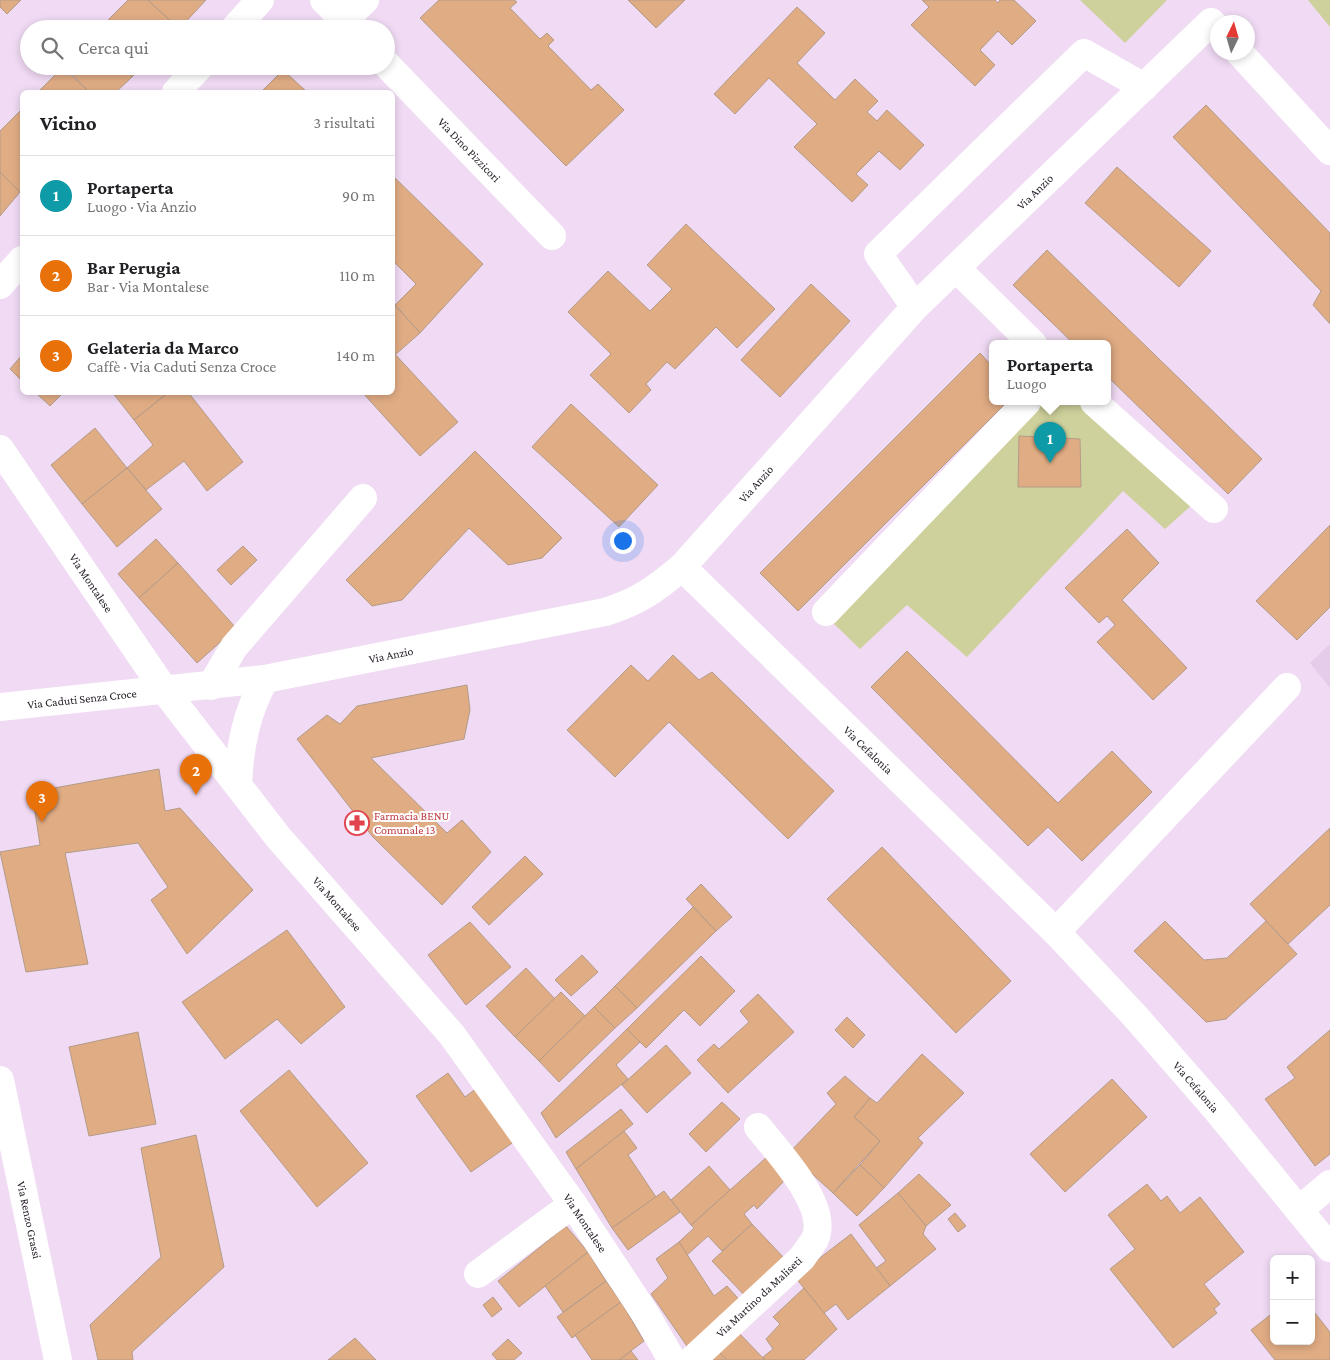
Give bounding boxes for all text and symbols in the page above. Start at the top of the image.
north arrow [1210,15,1255,60]
search box [20,20,395,75]
icon: search [38,34,66,62]
text: Cerca qui [78,37,149,58]
text: Vicino [40,111,97,135]
text: 3 risultati [313,114,375,131]
street label: Via Dino Pizzicori [435,115,503,185]
street label: Via Anzio [1014,171,1056,213]
text: Portaperta [87,177,174,198]
text: 1 [53,187,59,204]
text: 90 m [342,187,375,204]
text: Luogo · Via Anzio [87,198,197,215]
text: Bar Perugia [87,257,180,278]
text: 2 [52,267,60,284]
text: 110 m [339,267,375,284]
text: Bar · Via Montalese [87,278,209,295]
text: Gelateria da Marco [87,337,239,358]
popup [989,340,1111,405]
text: 3 [52,347,60,364]
text: 140 m [337,347,375,364]
text: Portaperta [1007,354,1093,375]
text: Caffè · Via Caduti Senza Croce [87,358,276,375]
text: Luogo [1007,375,1047,392]
pin: 1 [1034,422,1066,463]
street label: Via Anzio [736,463,776,505]
your location [610,528,636,554]
street label: Via Montalese [66,551,116,615]
street label: Via Anzio [368,644,414,666]
street label: Via Caduti Senza Croce [27,686,137,712]
street label: Via Cefalonia [840,723,896,777]
pin: 2 [180,754,212,795]
pin: 3 [26,781,58,822]
place label: Farmacia BENU Comunale 13 [374,809,450,837]
pharmacy icon: Farmacia BENU Comunale 13 [344,810,370,836]
street label: Via Montalese [309,874,365,934]
street label: Via Cefalonia [1170,1059,1222,1116]
street label: Via Renzo Grassi [14,1180,44,1260]
street label: Via Montalese [560,1191,610,1255]
street label: Via Martino da Maliseti [713,1254,805,1340]
map controls [1270,1255,1315,1345]
button: + [1270,1255,1315,1300]
button: − [1270,1300,1315,1345]

